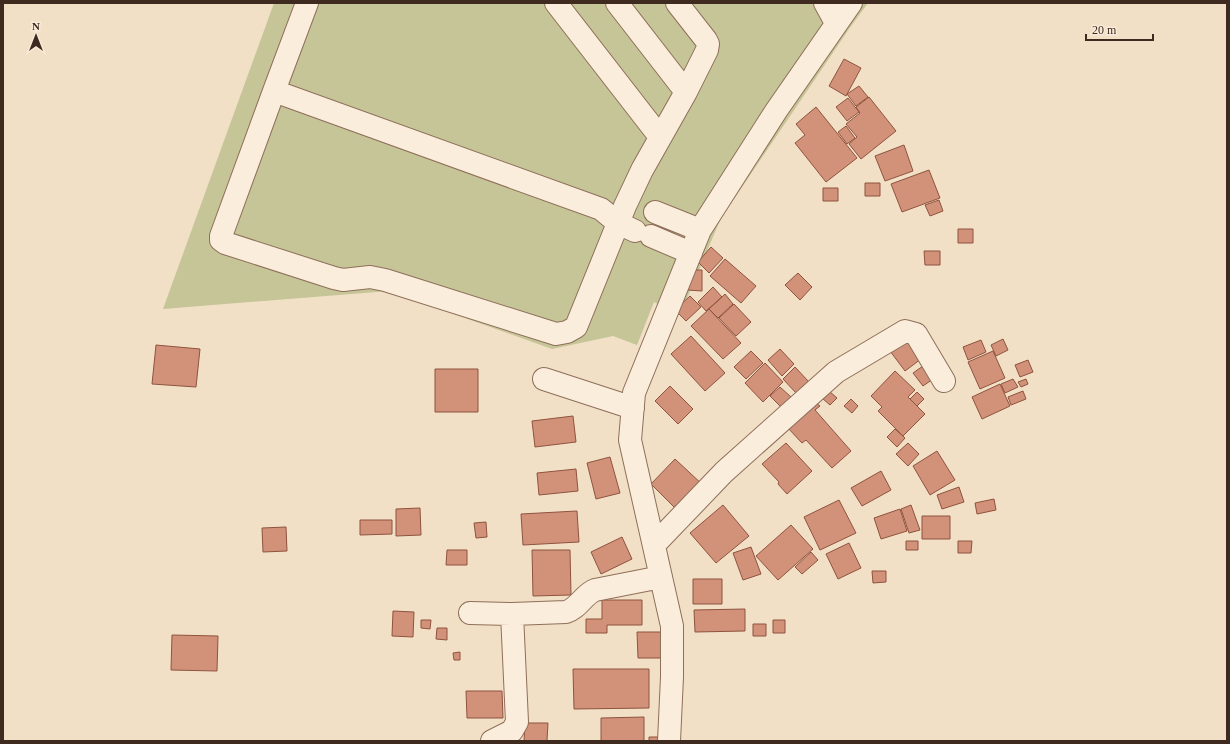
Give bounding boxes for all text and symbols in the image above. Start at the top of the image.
north arrow [16,16,56,56]
scale bar [1086,16,1153,42]
text: N [32,20,40,32]
text: 20 m [1092,23,1117,37]

